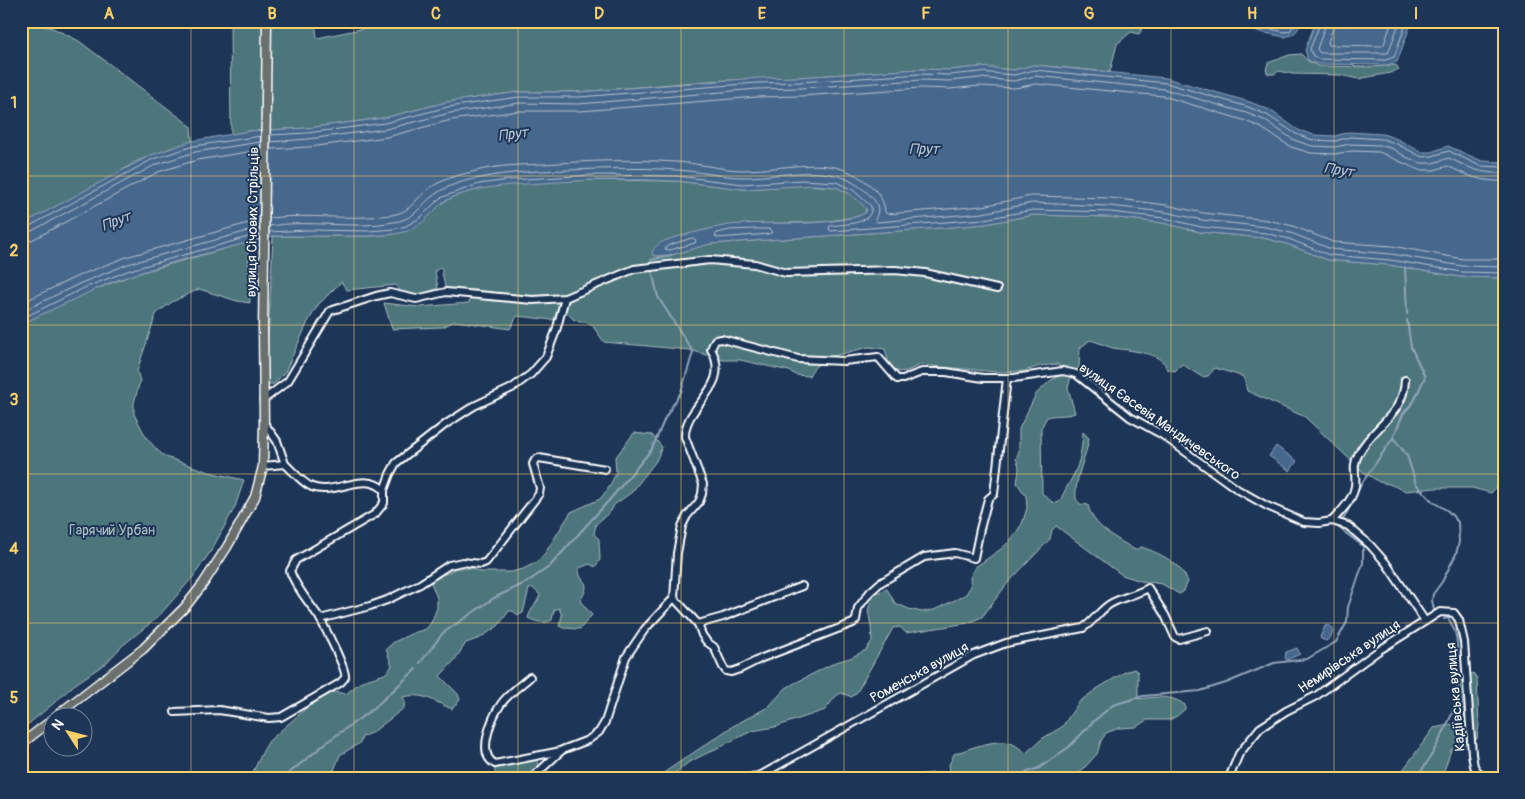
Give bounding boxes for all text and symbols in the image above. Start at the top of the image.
text: A [104,4,115,24]
text: B [267,4,277,24]
text: C [431,4,441,24]
text: D [594,4,604,24]
text: E [758,4,767,24]
text: F [921,4,931,24]
text: G [1084,4,1095,24]
text: H [1247,4,1257,24]
text: I [1414,4,1418,24]
text: 1 [11,93,17,113]
water label: Прут [497,123,532,146]
water label: Прут [909,140,941,159]
street label: вулиця Січових Стрільців [243,147,262,297]
water label: Прут [1323,159,1358,183]
water label: Прут [99,206,136,236]
text: 2 [10,241,19,261]
street label: вулиця Євсевія Мандичевського [1076,359,1244,484]
text: 3 [10,390,19,410]
park label: Гарячий Урбан [69,522,155,539]
text: 4 [9,539,19,559]
street label: Немирівська вулиця [1295,616,1404,697]
street label: Роменська вулиця [867,638,971,706]
street label: Кадіївська вулиця [1442,642,1469,752]
text: 5 [10,688,19,708]
north arrow [42,706,92,756]
text: N [48,716,68,733]

